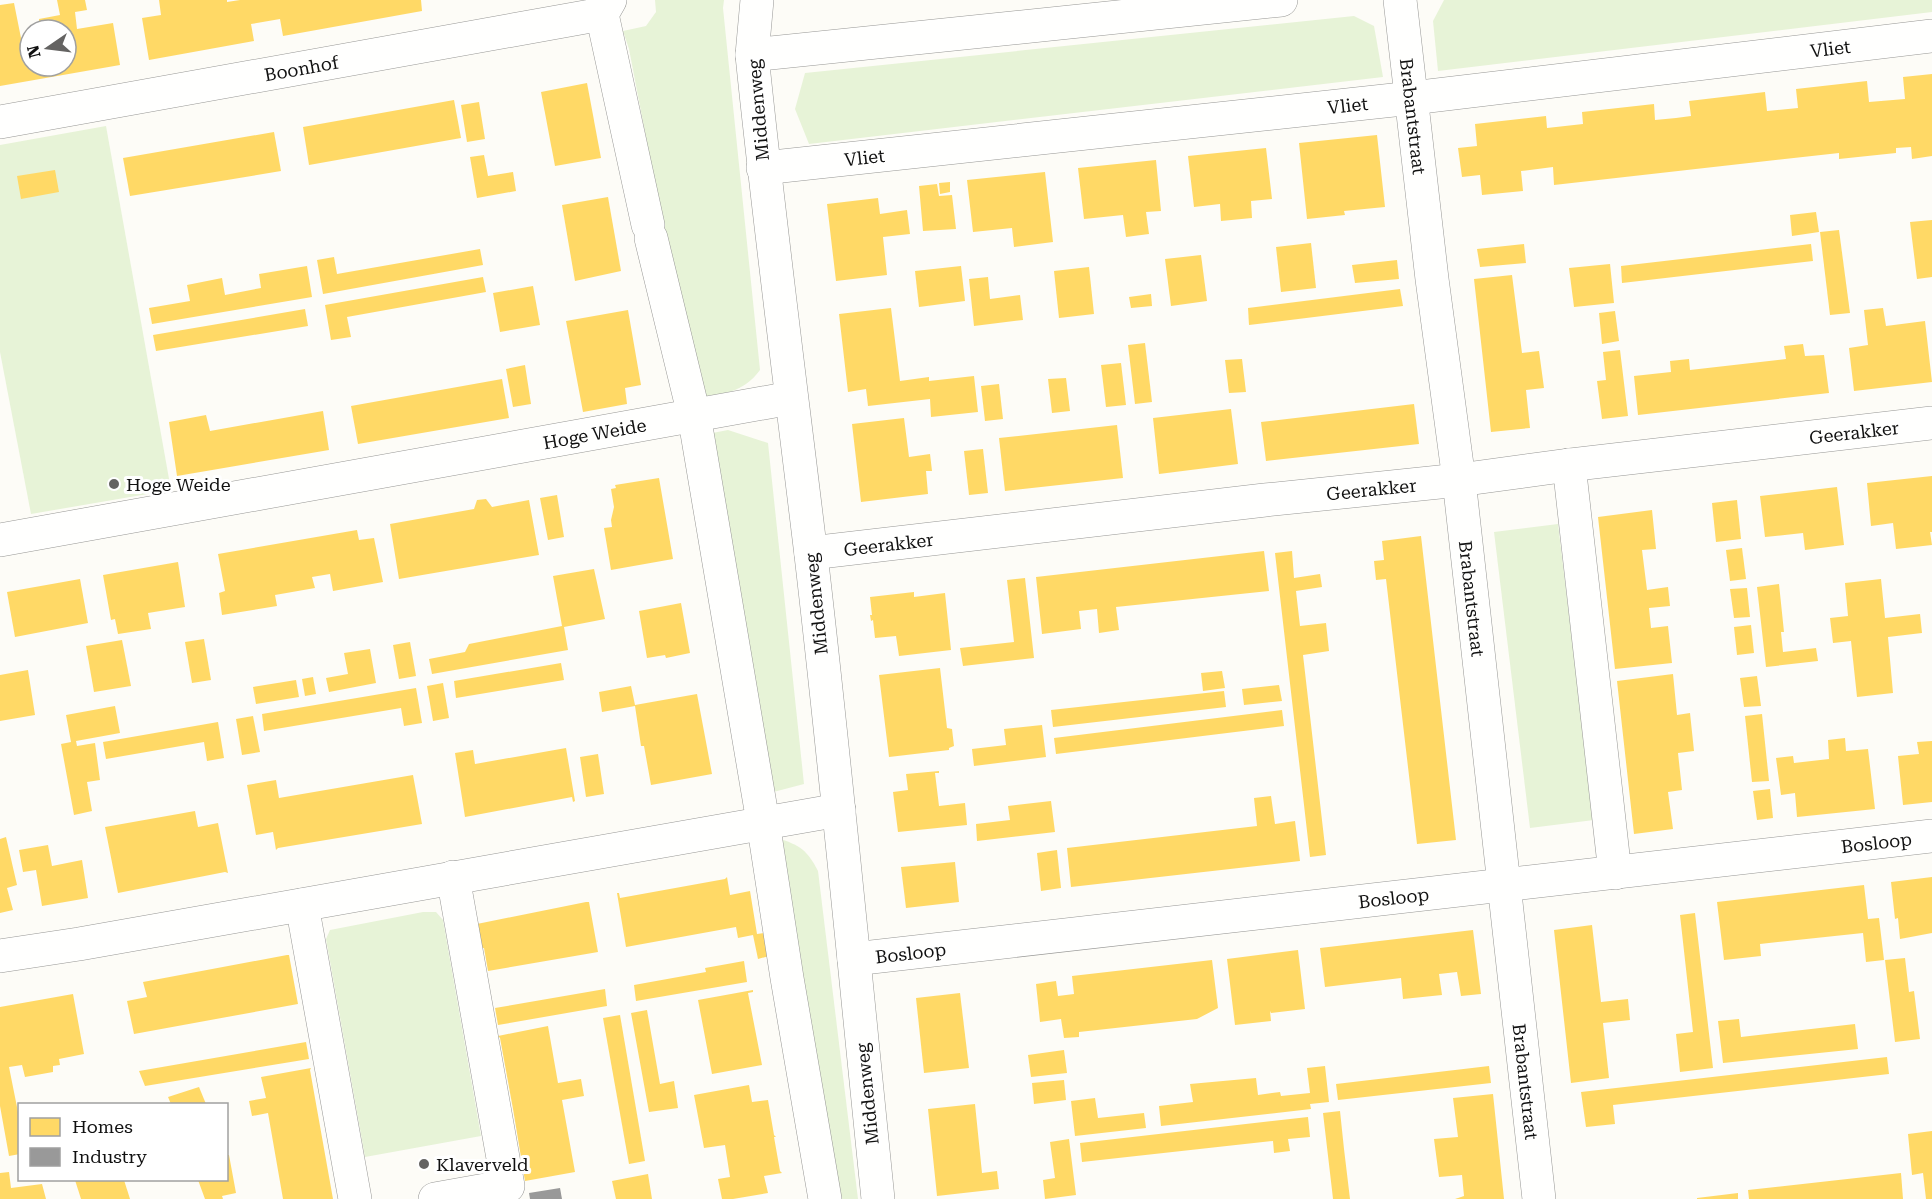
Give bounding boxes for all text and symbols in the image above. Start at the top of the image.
north arrow [18,18,78,78]
street label: Vliet [1809,35,1852,61]
text: N [23,43,45,60]
street label: Boonhof [262,51,341,85]
street label: Brabantstraat [1396,57,1430,176]
street label: Middenweg [743,58,773,162]
street label: Vliet [1326,92,1369,118]
street label: Vliet [843,144,886,170]
street label: Hoge Weide [541,414,648,453]
street label: Geerakker [1808,416,1900,448]
place label: Hoge Weide [126,474,231,495]
street label: Geerakker [1325,474,1417,504]
marker: Hoge Weide [107,477,121,491]
street label: Geerakker [842,528,935,560]
street label: Brabantstraat [1455,539,1489,658]
street label: Middenweg [800,551,832,656]
street label: Bosloop [1840,828,1913,857]
street label: Bosloop [1357,883,1430,912]
street label: Bosloop [874,938,947,967]
street label: Brabantstraat [1509,1022,1543,1141]
street label: Middenweg [851,1041,883,1146]
legend [18,1103,228,1181]
text: Homes [72,1116,133,1137]
text: Industry [72,1146,147,1167]
place label: Klaverveld [436,1154,529,1175]
marker: Klaverveld [417,1157,431,1171]

